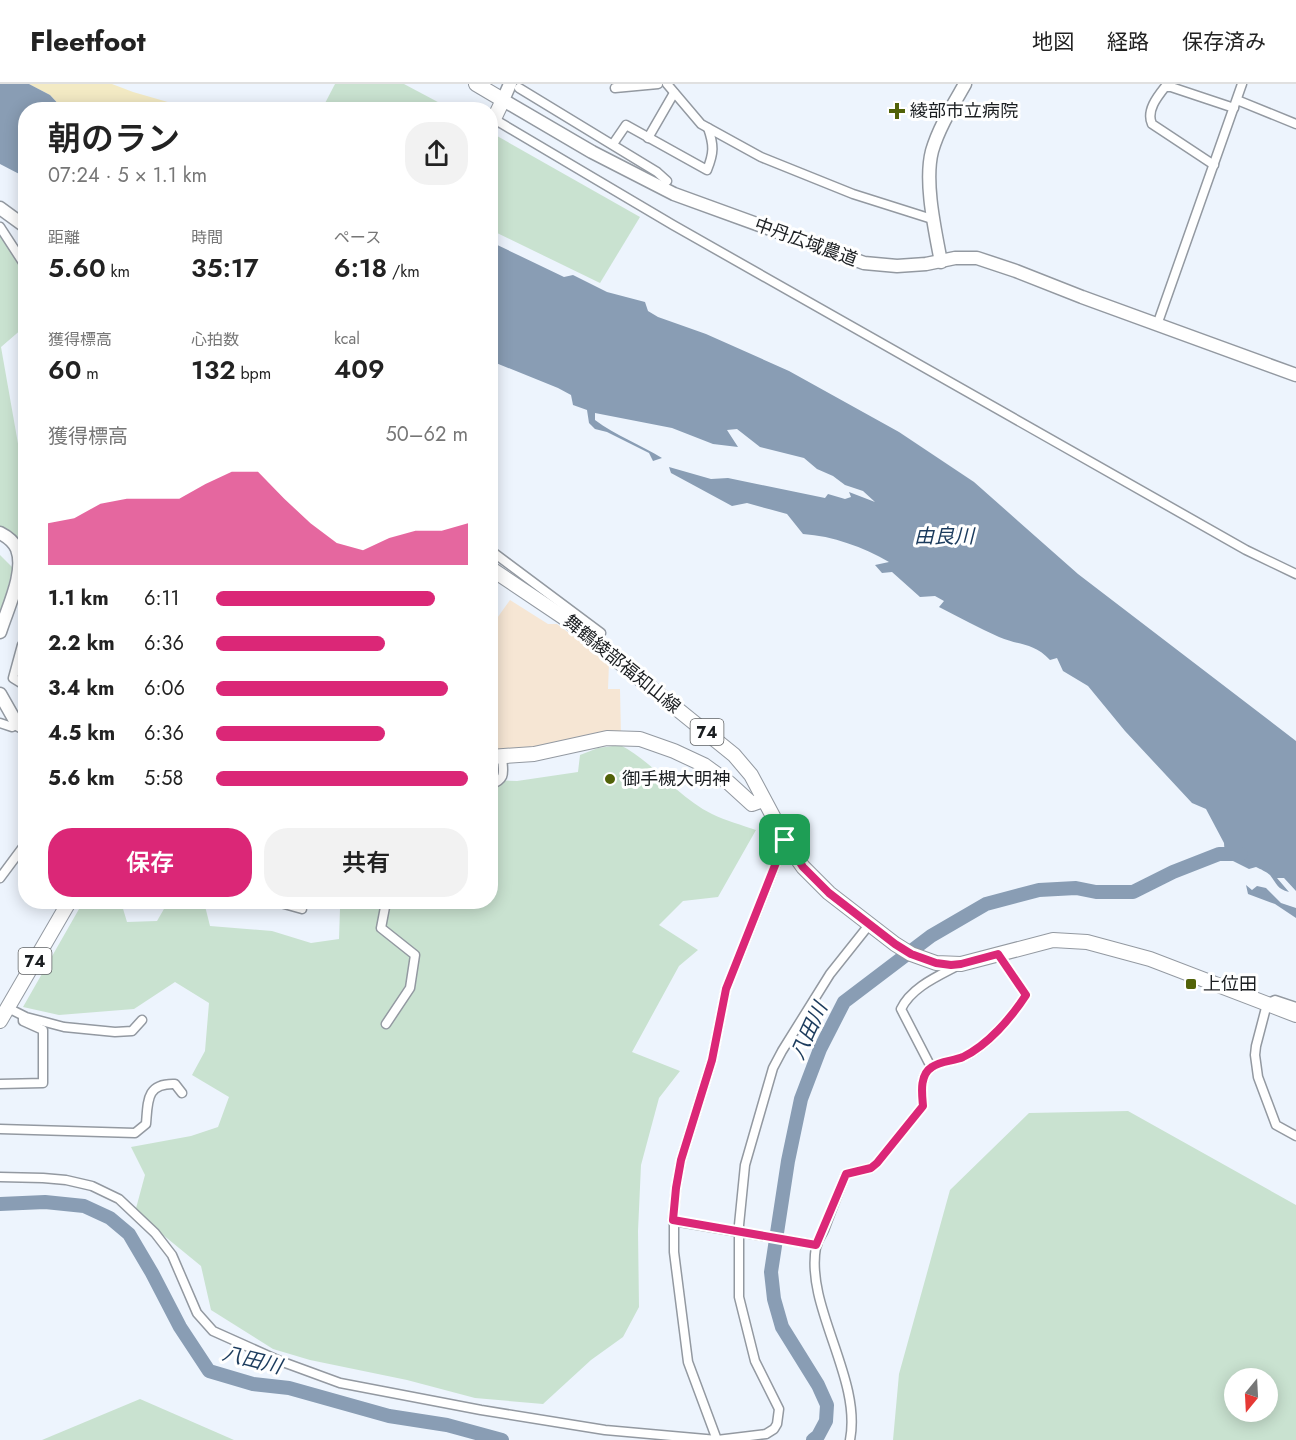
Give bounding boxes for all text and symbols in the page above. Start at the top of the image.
text: Fleetfoot [30,21,146,62]
text: 地図 [1032,27,1074,57]
text: 経路 [1107,27,1149,57]
text: 保存済み [1182,27,1266,57]
place label: 綾部市立病院 [910,98,1018,124]
marker: 綾部市立病院 [888,102,906,120]
text: 朝のラン [48,115,180,162]
button: share [405,122,468,185]
text: 07:24 · 5 × 1.1 km [48,161,207,190]
street label: 中丹広域農道 [751,211,861,273]
text: 距離 [48,226,80,249]
text: 時間 [191,226,223,249]
text: ペース [334,226,381,249]
text: 5.60 [48,249,106,287]
text: 35:17 [191,249,259,287]
text: 6:18 [334,249,387,287]
text: km [106,260,130,283]
text: /km [387,260,420,283]
text: kcal [334,327,360,350]
text: 獲得標高 [48,328,112,351]
text: 心拍数 [191,328,239,351]
text: 409 [334,350,385,388]
text: 60 [48,351,81,389]
text: 132 [191,351,236,389]
text: m [81,362,99,385]
text: bpm [236,362,271,385]
text: 50–62 m [385,420,468,449]
text: 獲得標高 [48,422,128,451]
water label: 由良川 [914,522,976,551]
text: 1.1 km [48,584,109,613]
text: 6:11 [144,584,180,613]
street label: 舞鶴綾部福知山線 [558,609,686,719]
text: 2.2 km [48,629,115,658]
text: 6:36 [144,629,184,658]
text: 3.4 km [48,674,114,703]
text: 6:06 [144,674,185,703]
text: 4.5 km [48,719,115,748]
text: 6:36 [144,719,184,748]
road number: 74 [690,719,724,745]
text: 5.6 km [48,764,115,793]
text: 5:58 [144,764,183,793]
place label: 御手槻大明神 [622,766,730,792]
marker: 御手槻大明神 [603,772,617,786]
pin [759,814,810,865]
icon: arrive [768,823,801,856]
button: 保存 [48,828,252,897]
button: 共有 [264,828,468,897]
road number: 74 [18,948,51,974]
place label: 上位田 [1203,971,1257,997]
marker: 上位田 [1184,977,1198,991]
water label: 八田川 [783,996,836,1064]
water label: 八田川 [219,1339,287,1382]
north arrow [1224,1368,1278,1422]
map controls [1224,1368,1278,1422]

